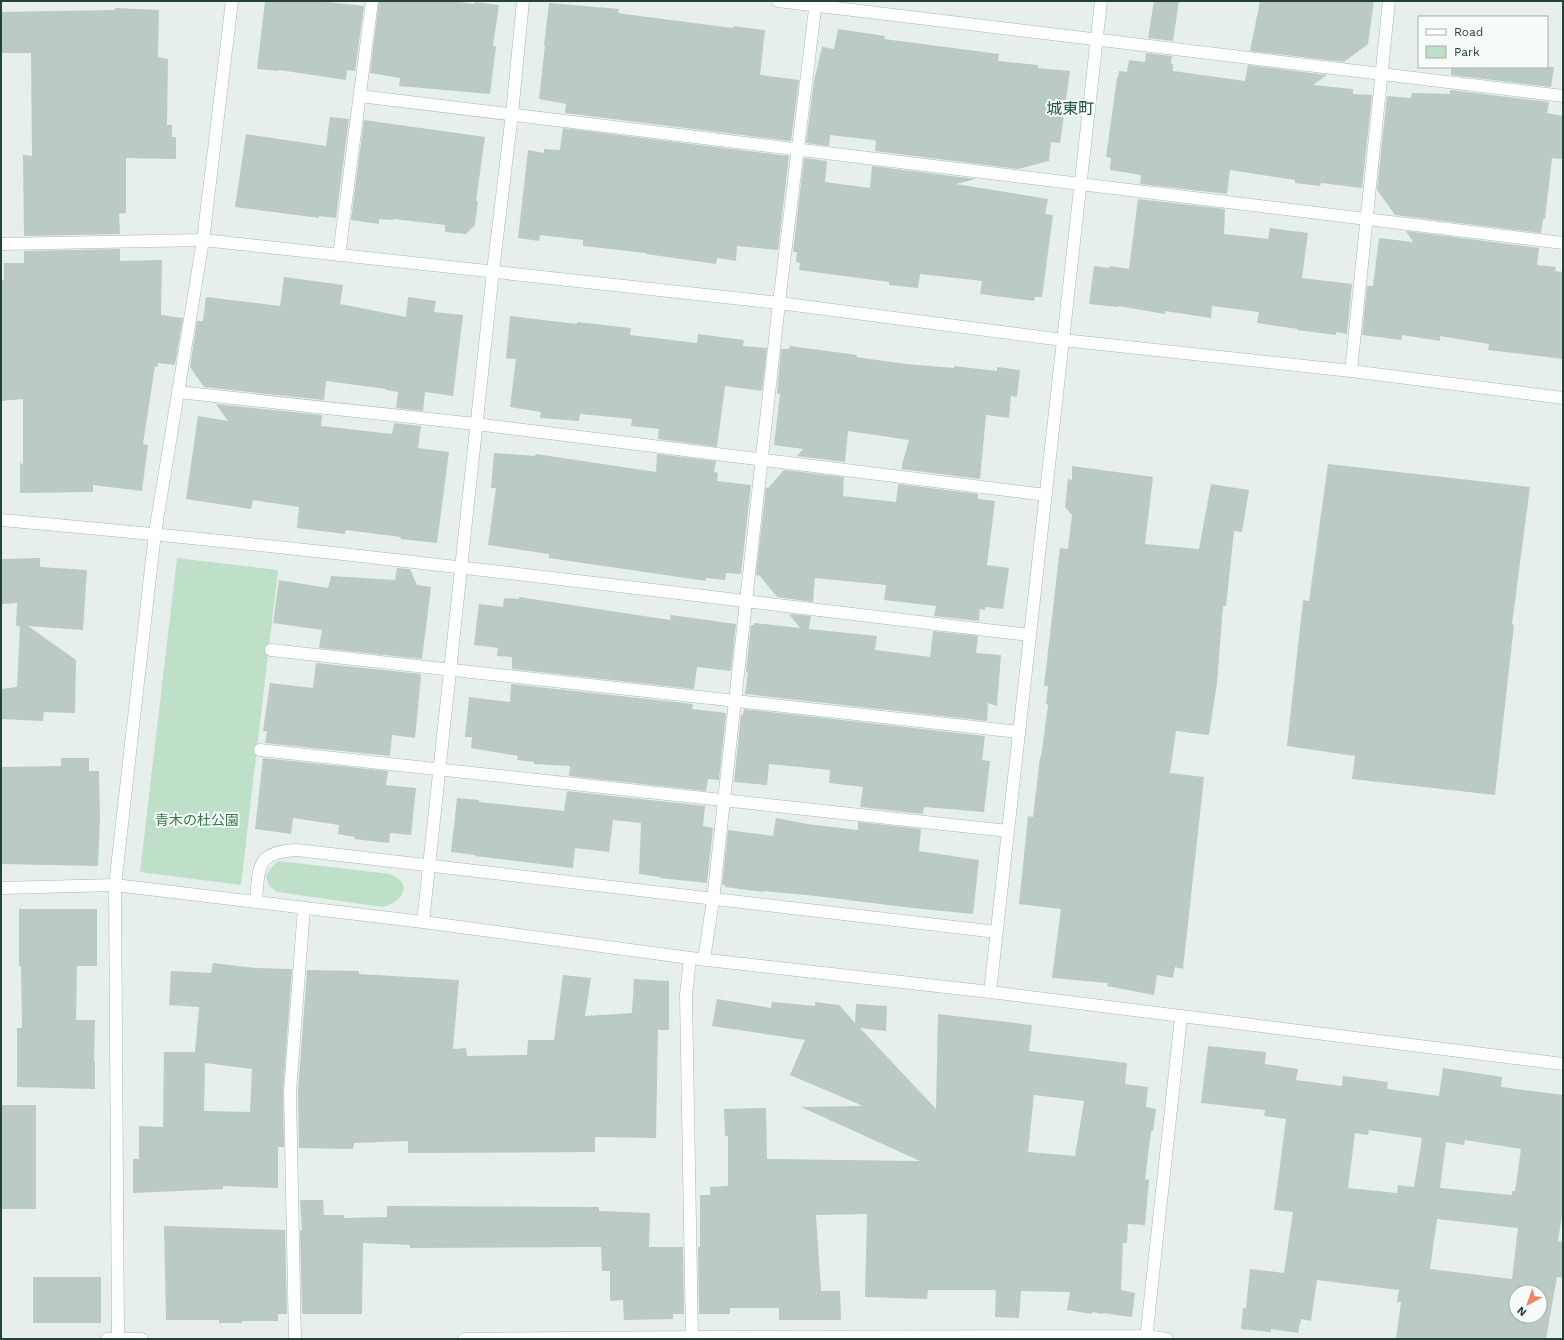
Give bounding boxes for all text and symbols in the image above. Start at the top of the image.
legend [1418,16,1548,68]
text: Road [1454,25,1483,39]
text: Park [1454,45,1480,59]
district label: 城東町 [1046,99,1094,118]
park label: 青木の杜公園 [155,812,239,828]
north arrow [1508,1284,1548,1324]
text: N [1515,1304,1529,1319]

